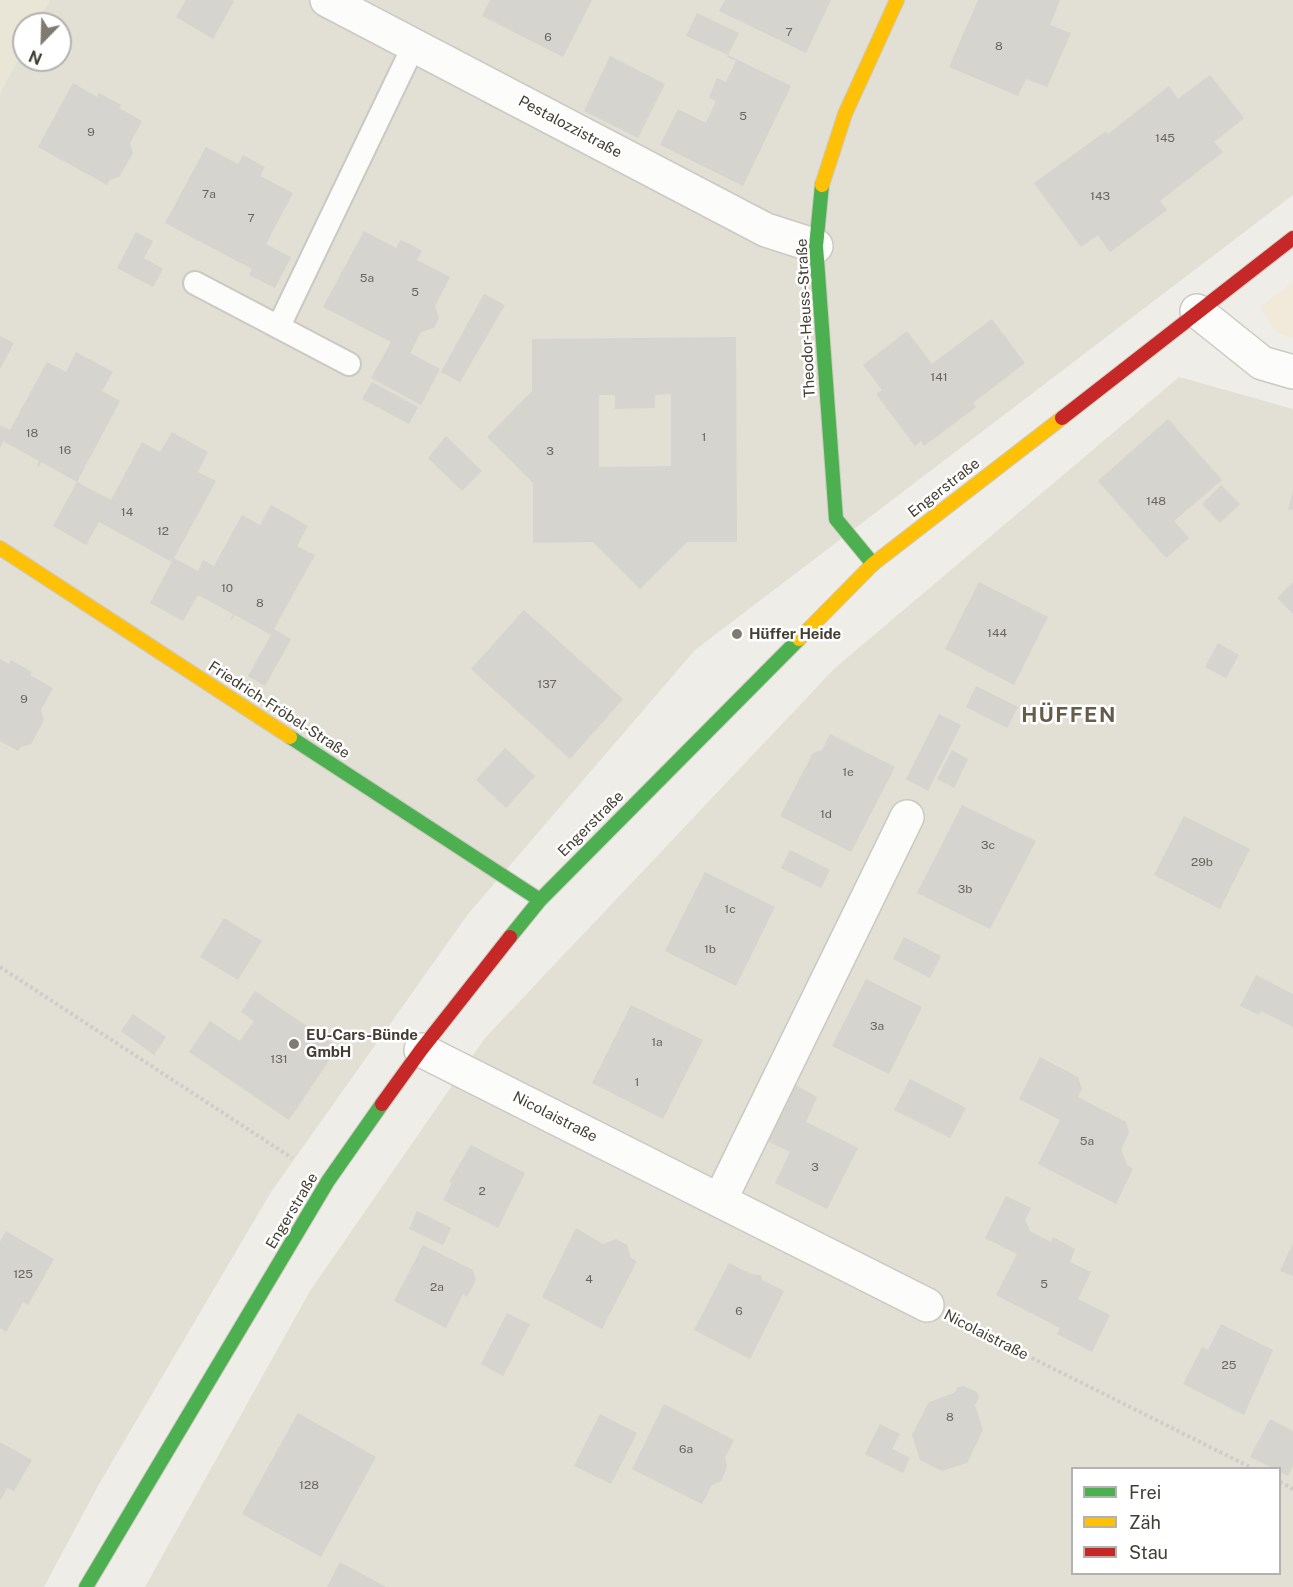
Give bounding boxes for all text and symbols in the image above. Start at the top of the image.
north arrow [12,12,72,72]
house number: 7 [785,25,793,39]
house number: 6 [544,30,552,44]
house number: 8 [995,39,1003,53]
text: N [26,46,45,68]
street label: Pestalozzistraße [515,92,625,162]
house number: 5 [739,109,747,123]
house number: 9 [87,125,95,139]
house number: 145 [1155,131,1175,145]
house number: 7a [202,187,216,201]
house number: 143 [1090,189,1110,203]
house number: 7 [247,211,255,225]
street label: Theodor-Heuss-Straße [793,238,819,398]
house number: 5a [360,271,374,285]
house number: 5 [411,285,419,299]
house number: 141 [930,370,948,384]
house number: 18 [26,426,38,440]
house number: 1 [702,430,706,444]
house number: 16 [59,443,71,457]
house number: 3 [546,444,554,458]
street label: Engerstraße [905,455,983,521]
house number: 148 [1146,494,1166,508]
house number: 14 [121,505,133,519]
house number: 12 [157,524,169,538]
house number: 10 [221,581,233,595]
house number: 8 [256,596,264,610]
place label: Hüffer Heide [749,625,841,643]
house number: 144 [987,626,1007,640]
marker: Hüffer Heide [730,627,744,641]
street label: Friedrich-Fröbel-Straße [205,658,353,762]
house number: 137 [537,677,557,691]
house number: 9 [20,692,28,706]
district label: HÜFFEN [1021,703,1117,729]
house number: 1e [842,765,854,779]
street label: Engerstraße [554,787,628,861]
house number: 1d [820,807,832,821]
house number: 3c [981,838,995,852]
house number: 29b [1191,855,1213,869]
house number: 3b [958,882,972,896]
house number: 1c [724,902,736,916]
house number: 1b [704,942,716,956]
house number: 3a [870,1019,884,1033]
place label: EU-Cars-Bünde GmbH [306,1026,418,1061]
house number: 1a [651,1035,663,1049]
marker: EU-Cars-Bünde GmbH [287,1037,301,1051]
house number: 131 [270,1052,288,1066]
house number: 1 [635,1075,639,1089]
street label: Nicolaistraße [510,1088,600,1146]
house number: 5a [1080,1134,1094,1148]
house number: 3 [811,1160,819,1174]
street label: Engerstraße [262,1170,322,1252]
house number: 2 [478,1184,486,1198]
house number: 125 [13,1267,33,1281]
house number: 4 [585,1272,593,1286]
house number: 5 [1040,1277,1048,1291]
house number: 2a [430,1280,444,1294]
house number: 6 [735,1304,743,1318]
street label: Nicolaistraße [941,1306,1031,1364]
house number: 25 [1222,1358,1236,1372]
house number: 8 [946,1410,954,1424]
house number: 6a [679,1442,693,1456]
legend [1071,1467,1281,1575]
house number: 128 [299,1478,319,1492]
text: Frei [1129,1482,1161,1503]
text: Zäh [1129,1512,1161,1533]
text: Stau [1129,1542,1168,1563]

